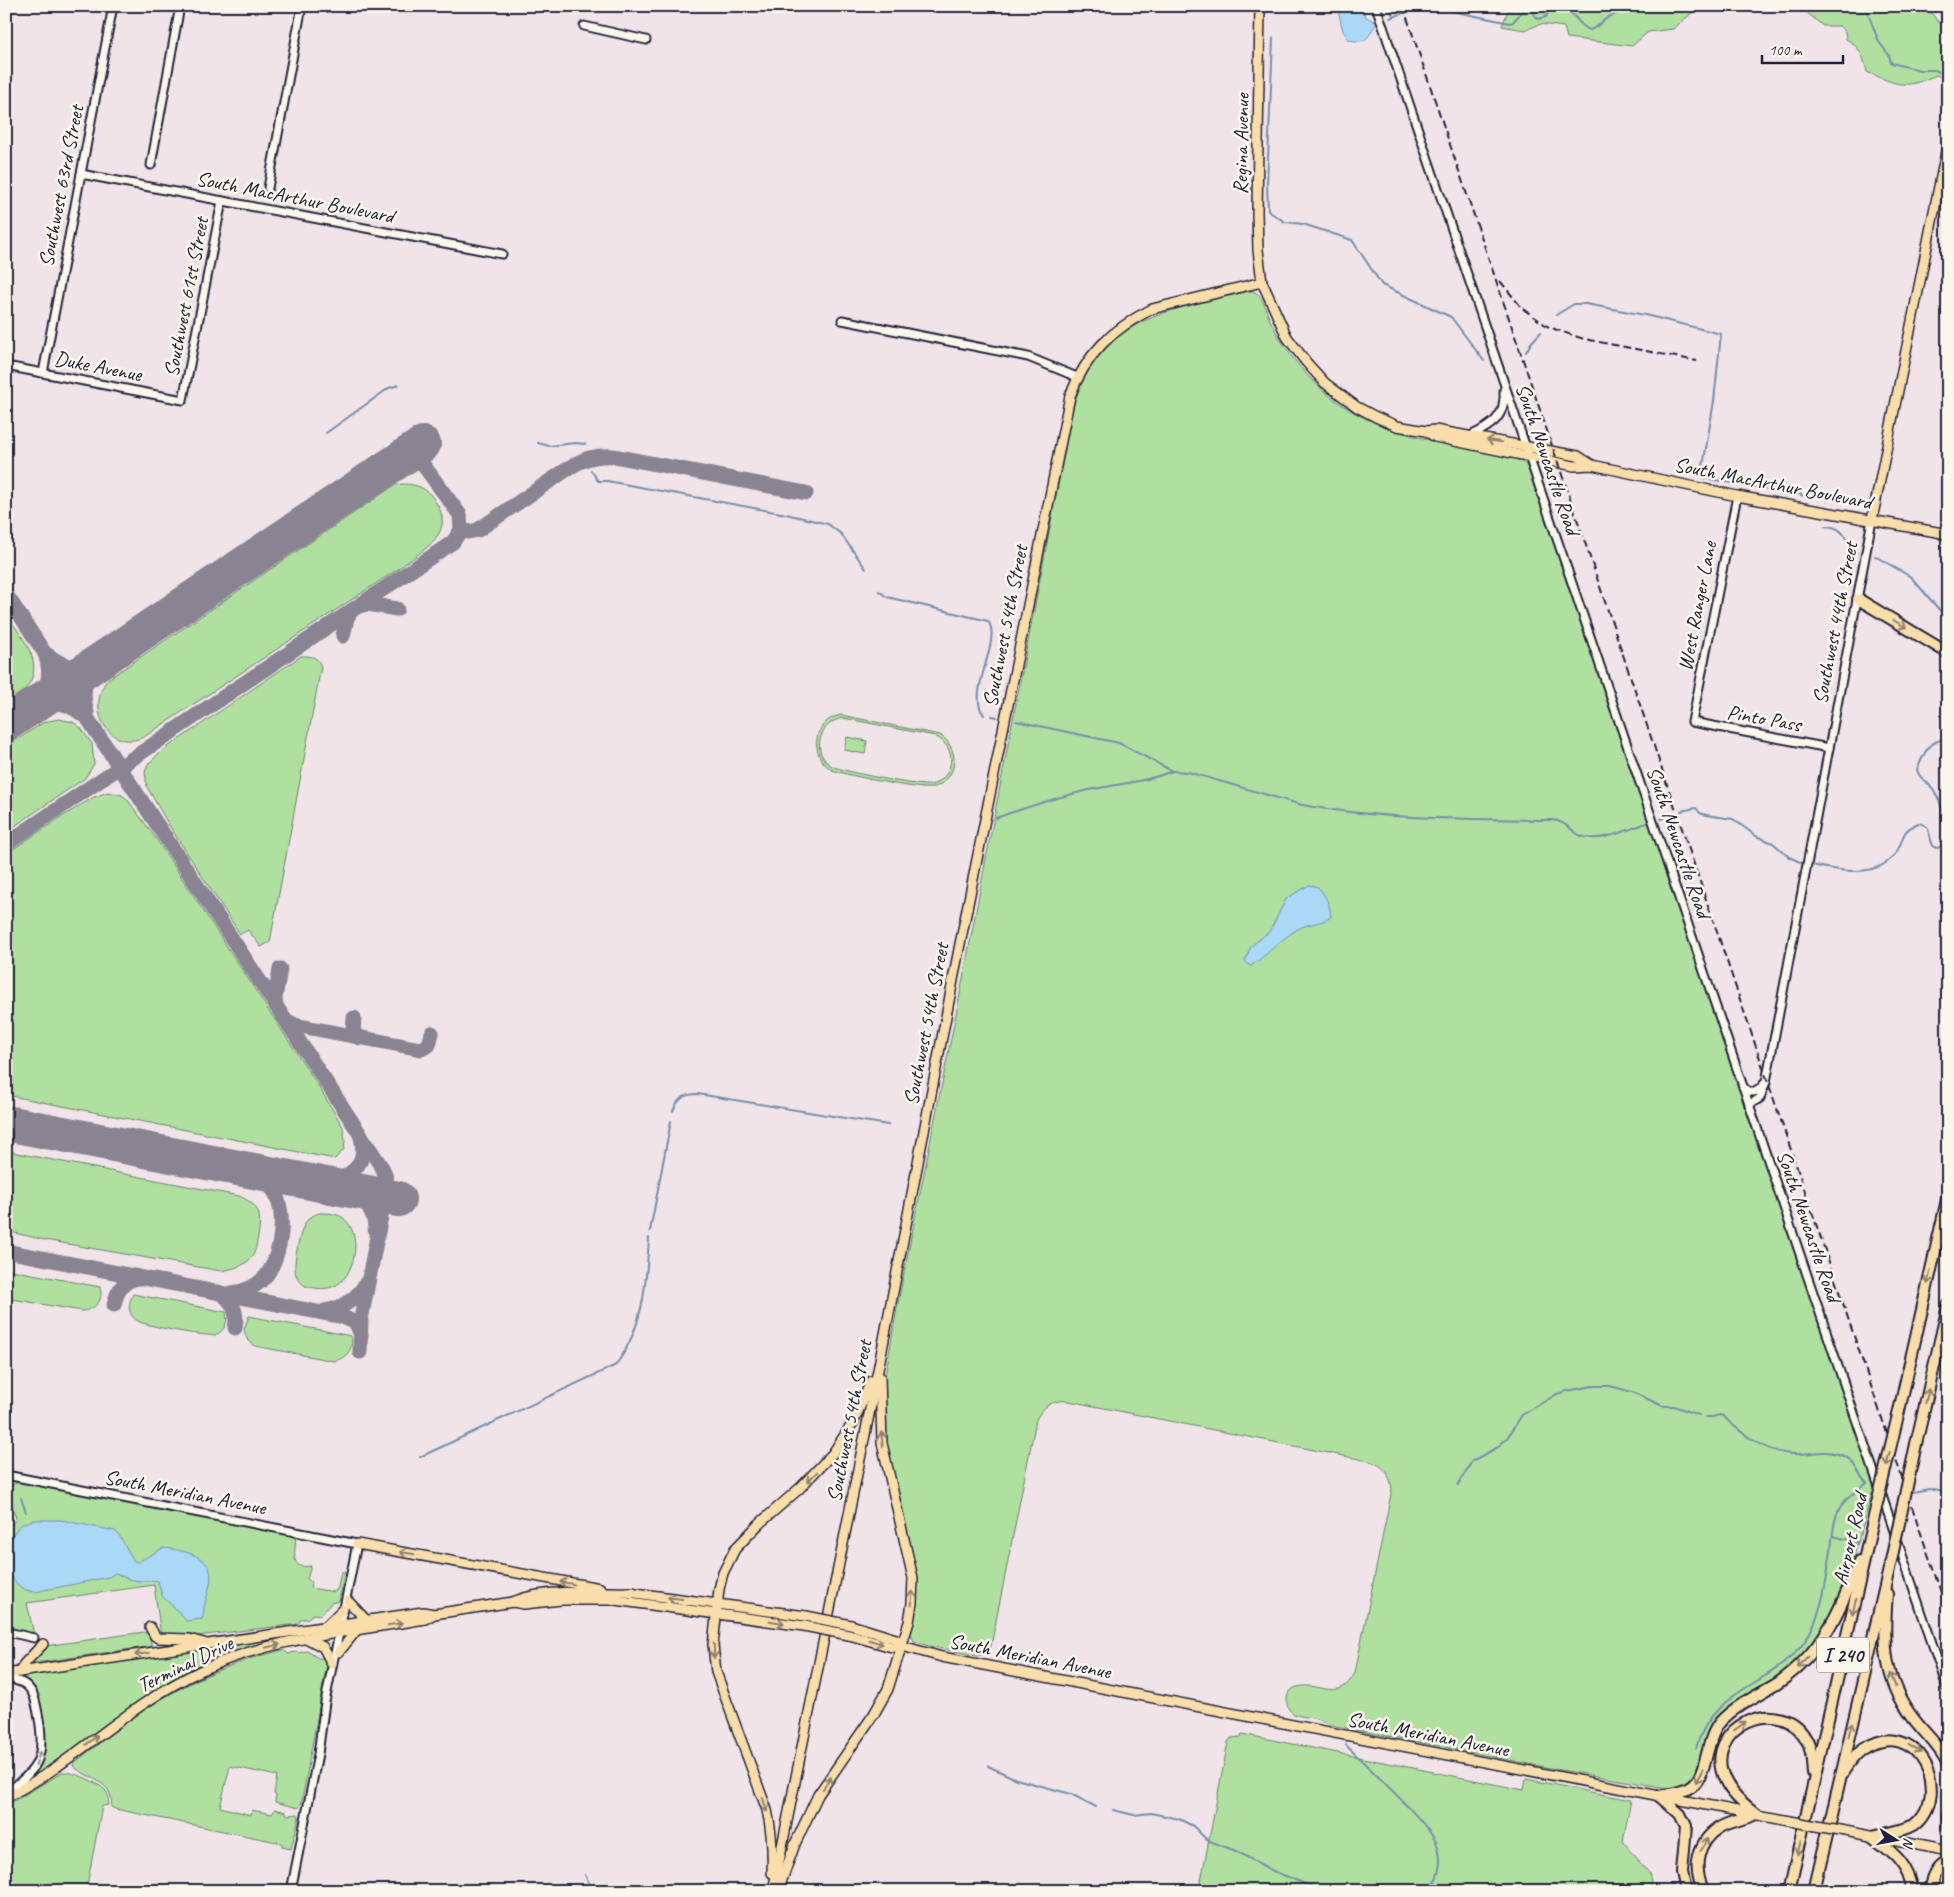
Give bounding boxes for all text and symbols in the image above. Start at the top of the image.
scale bar [1762,32,1843,64]
text: 100 m [1769,41,1803,60]
street label: Regina Avenue [1227,92,1255,195]
street label: Southwest 63rd Street [33,101,90,269]
street label: South MacArthur Boulevard [194,165,400,230]
street label: Southwest 61st Street [158,213,215,379]
street label: Duke Avenue [52,345,145,387]
street label: South Newcastle Road [1510,380,1587,542]
one-way arrow [1487,436,1503,445]
street label: South MacArthur Boulevard [1672,451,1878,516]
street label: West Ranger Lane [1672,538,1722,673]
street label: Southwest 44th Street [1807,538,1864,706]
street label: Southwest 54th Street [977,541,1034,709]
one-way arrow [1892,619,1907,629]
street label: Pinto Pass [1725,699,1805,738]
street label: South Newcastle Road [1641,763,1718,925]
street label: Southwest 54th Street [898,939,955,1107]
street label: South Newcastle Road [1771,1147,1848,1309]
one-way arrow [1924,1268,1933,1284]
street label: Southwest 54th Street [821,1336,878,1504]
one-way arrow [1923,1389,1932,1405]
one-way arrow [877,1431,887,1447]
one-way arrow [1883,1450,1892,1466]
street label: South Meridian Avenue [102,1464,269,1521]
one-way arrow [806,1470,818,1483]
street label: Airport Road [1827,1487,1874,1587]
one-way arrow [400,1547,416,1557]
one-way arrow [560,1577,576,1587]
one-way arrow [907,1590,917,1606]
one-way arrow [667,1593,683,1603]
one-way arrow [1849,1599,1858,1615]
one-way arrow [769,1618,785,1628]
one-way arrow [387,1619,403,1629]
street label: South Meridian Avenue [947,1628,1114,1685]
street label: Terminal Drive [133,1629,238,1698]
one-way arrow [867,1637,883,1647]
road number: I 240 [1817,1638,1869,1672]
one-way arrow [265,1641,281,1650]
one-way arrow [709,1643,718,1659]
one-way arrow [135,1649,151,1659]
one-way arrow [1798,1655,1810,1667]
one-way arrow [1888,1673,1897,1688]
street label: South Meridian Avenue [1345,1706,1512,1763]
one-way arrow [1733,1721,1747,1731]
one-way arrow [1847,1722,1856,1738]
one-way arrow [86,1735,99,1746]
one-way arrow [1908,1744,1922,1754]
one-way arrow [34,1750,43,1766]
one-way arrow [1694,1769,1704,1784]
one-way arrow [822,1776,832,1790]
one-way arrow [760,1797,770,1813]
north arrow [1872,1814,1922,1864]
text: N [1899,1837,1917,1851]
one-way arrow [1699,1838,1709,1852]
one-way arrow [1794,1840,1803,1856]

